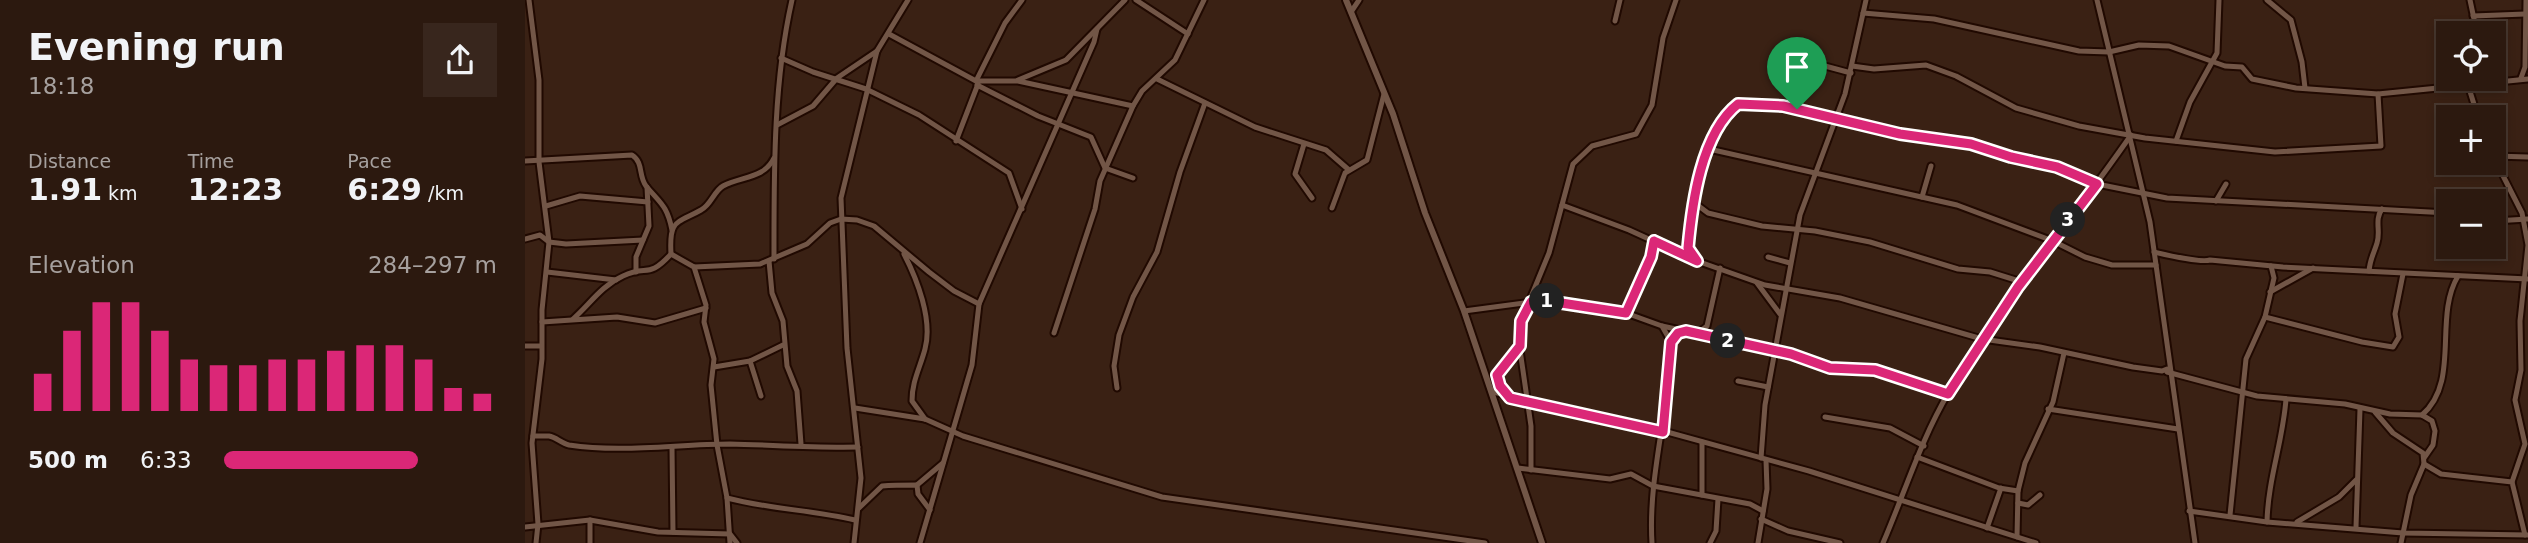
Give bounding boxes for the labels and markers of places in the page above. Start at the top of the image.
pin [1767,37,1827,109]
pin: 3 [2051,202,2085,238]
pin: 1 [1529,284,1565,318]
pin: 2 [1711,324,1745,358]

